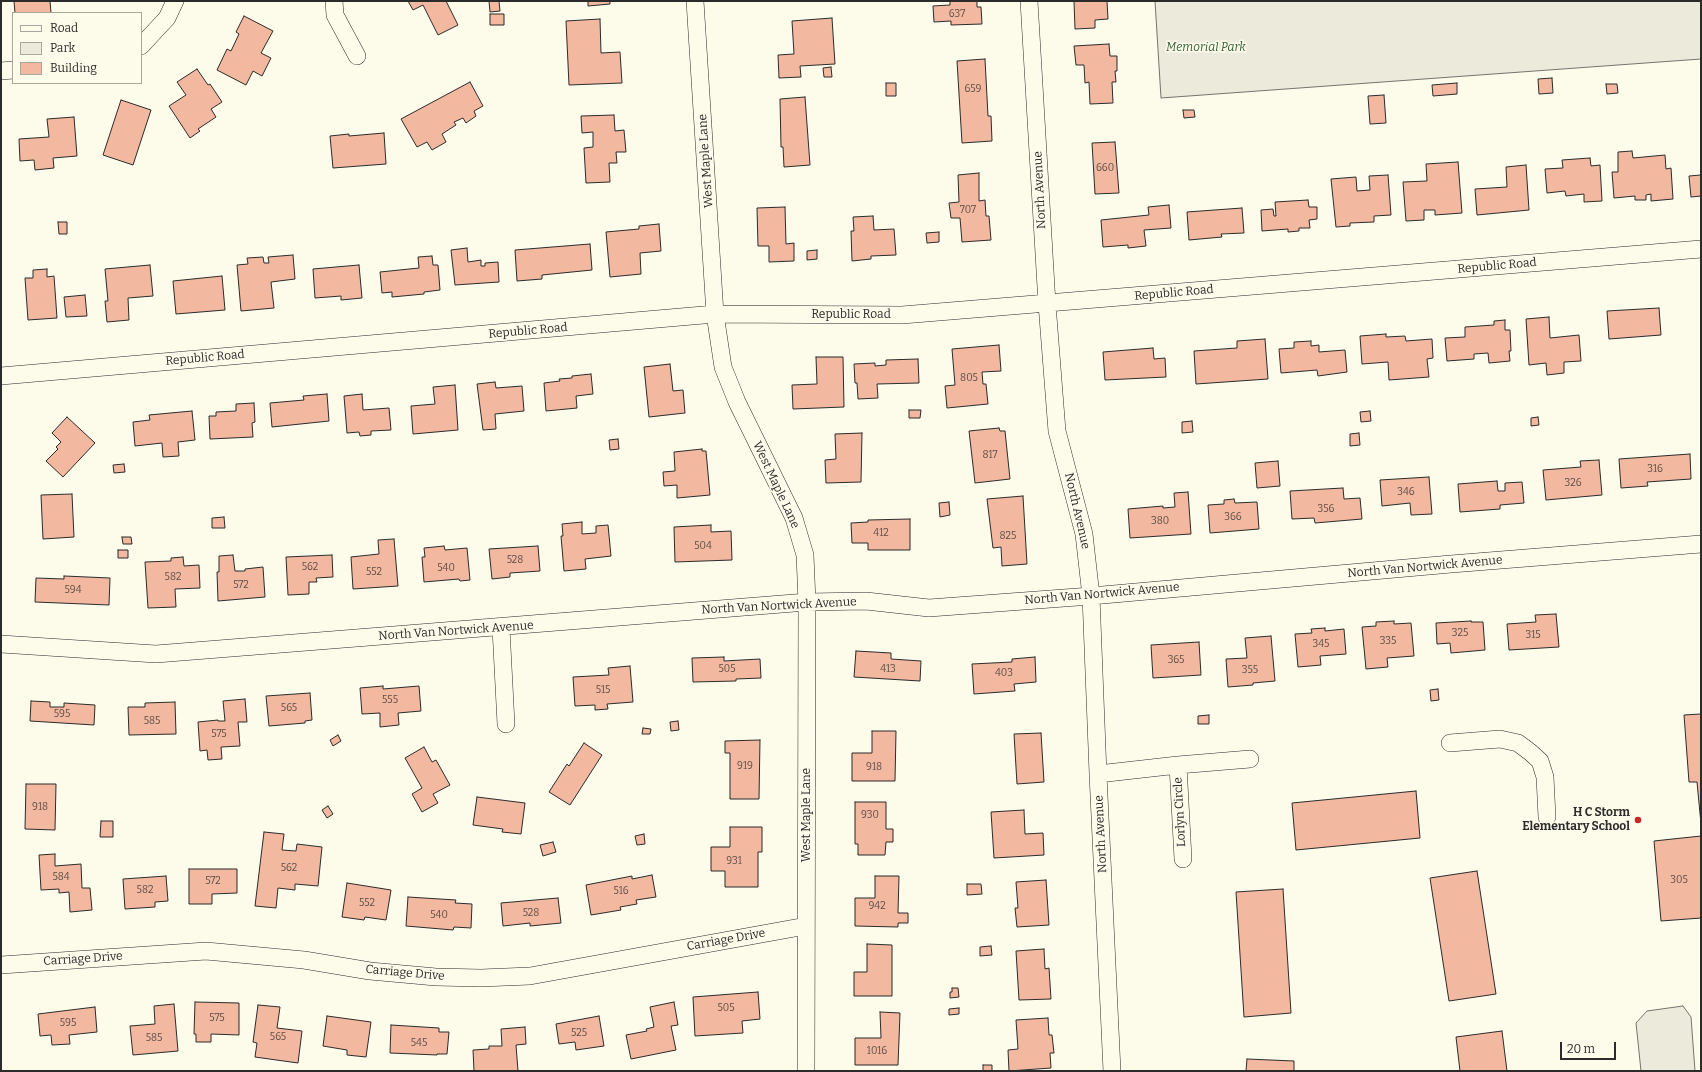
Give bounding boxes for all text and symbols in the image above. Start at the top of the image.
house number: 637 [949,8,965,20]
legend [12,12,142,84]
text: Road [50,21,78,35]
text: Park [50,41,75,55]
park label: Memorial Park [1166,41,1246,55]
text: Building [50,61,97,75]
house number: 659 [965,83,981,95]
street label: West Maple Lane [696,113,716,209]
street label: North Avenue [1031,151,1049,229]
house number: 660 [1096,162,1114,174]
house number: 707 [960,204,976,216]
street label: Republic Road [1457,255,1537,277]
street label: Republic Road [1134,282,1214,304]
street label: Republic Road [811,308,891,322]
street label: Republic Road [488,320,568,342]
street label: Republic Road [165,347,245,369]
house number: 805 [960,372,978,384]
street label: West Maple Lane [750,439,802,531]
house number: 817 [983,449,997,461]
house number: 316 [1647,463,1663,475]
street label: North Avenue [1061,471,1093,551]
house number: 326 [1564,477,1582,489]
house number: 346 [1397,486,1415,498]
house number: 356 [1318,503,1334,515]
house number: 366 [1224,511,1242,523]
house number: 380 [1151,515,1169,527]
house number: 412 [873,527,889,539]
house number: 825 [1000,530,1016,542]
house number: 504 [694,540,712,552]
street label: North Van Nortwick Avenue [1347,553,1503,581]
house number: 528 [507,554,523,566]
house number: 562 [302,561,318,573]
house number: 540 [437,562,455,574]
house number: 552 [366,566,382,578]
house number: 582 [165,571,181,583]
house number: 572 [233,579,249,591]
street label: North Van Nortwick Avenue [1024,580,1180,608]
house number: 594 [65,584,81,596]
street label: North Van Nortwick Avenue [701,595,857,617]
street label: North Van Nortwick Avenue [378,618,534,644]
house number: 325 [1452,627,1468,639]
house number: 315 [1525,629,1541,641]
house number: 335 [1380,635,1396,647]
house number: 345 [1313,638,1329,650]
house number: 365 [1168,654,1184,666]
house number: 505 [718,663,736,675]
house number: 413 [880,663,896,675]
house number: 355 [1242,664,1258,676]
house number: 403 [995,667,1013,679]
house number: 515 [596,684,610,696]
house number: 555 [382,694,398,706]
house number: 565 [281,702,297,714]
house number: 595 [54,708,70,720]
house number: 585 [144,715,160,727]
house number: 575 [211,728,227,740]
house number: 919 [737,760,753,772]
house number: 918 [866,761,882,773]
street label: West Maple Lane [800,768,814,862]
street label: Lorlyn Circle [1171,777,1189,847]
street label: North Avenue [1092,795,1110,873]
house number: 918 [32,801,48,813]
place label: H C Storm Elementary School [1522,806,1630,834]
house number: 930 [861,809,879,821]
marker: H C Storm Elementary School [1633,815,1643,825]
house number: 931 [726,855,742,867]
house number: 562 [281,862,297,874]
house number: 584 [52,871,70,883]
house number: 305 [1670,874,1688,886]
house number: 572 [205,875,221,887]
house number: 582 [137,884,153,896]
house number: 516 [613,885,629,897]
house number: 552 [359,897,375,909]
house number: 942 [868,900,886,912]
house number: 528 [523,907,539,919]
house number: 540 [430,909,448,921]
street label: Carriage Drive [686,926,766,954]
street label: Carriage Drive [43,949,123,969]
street label: Carriage Drive [365,962,445,984]
house number: 505 [717,1002,735,1014]
house number: 575 [209,1012,225,1024]
house number: 595 [60,1017,76,1029]
house number: 525 [571,1027,587,1039]
house number: 565 [270,1031,286,1043]
house number: 585 [146,1032,162,1044]
scale bar [1562,1034,1618,1060]
house number: 545 [411,1037,427,1049]
text: 20 m [1567,1042,1595,1056]
house number: 1016 [867,1045,887,1057]

